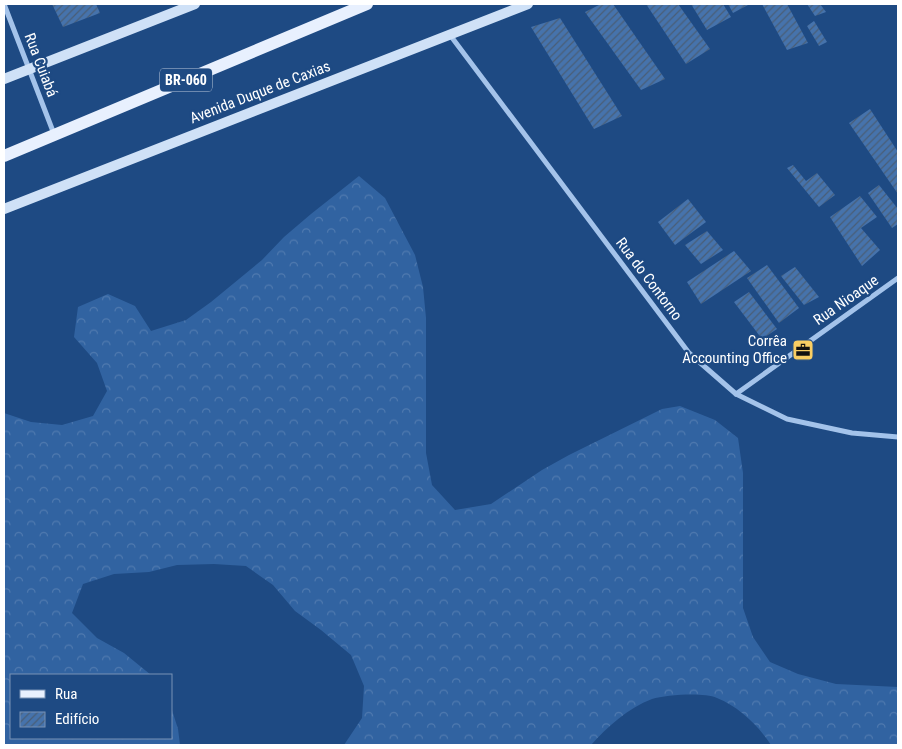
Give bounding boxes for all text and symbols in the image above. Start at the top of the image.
street label: Rua Cuiabá [21,31,61,99]
street label: Avenida Duque de Caxias [187,57,333,127]
road number: BR-060 [160,68,212,92]
street label: Rua do Contorno [612,234,686,324]
street label: Rua Nioaque [810,271,882,329]
place label: Corrêa Accounting Office [682,332,787,367]
office icon: Corrêa Accounting Office [791,338,815,362]
legend [10,674,172,739]
text: Rua [55,685,77,703]
text: Edifício [55,710,99,728]

